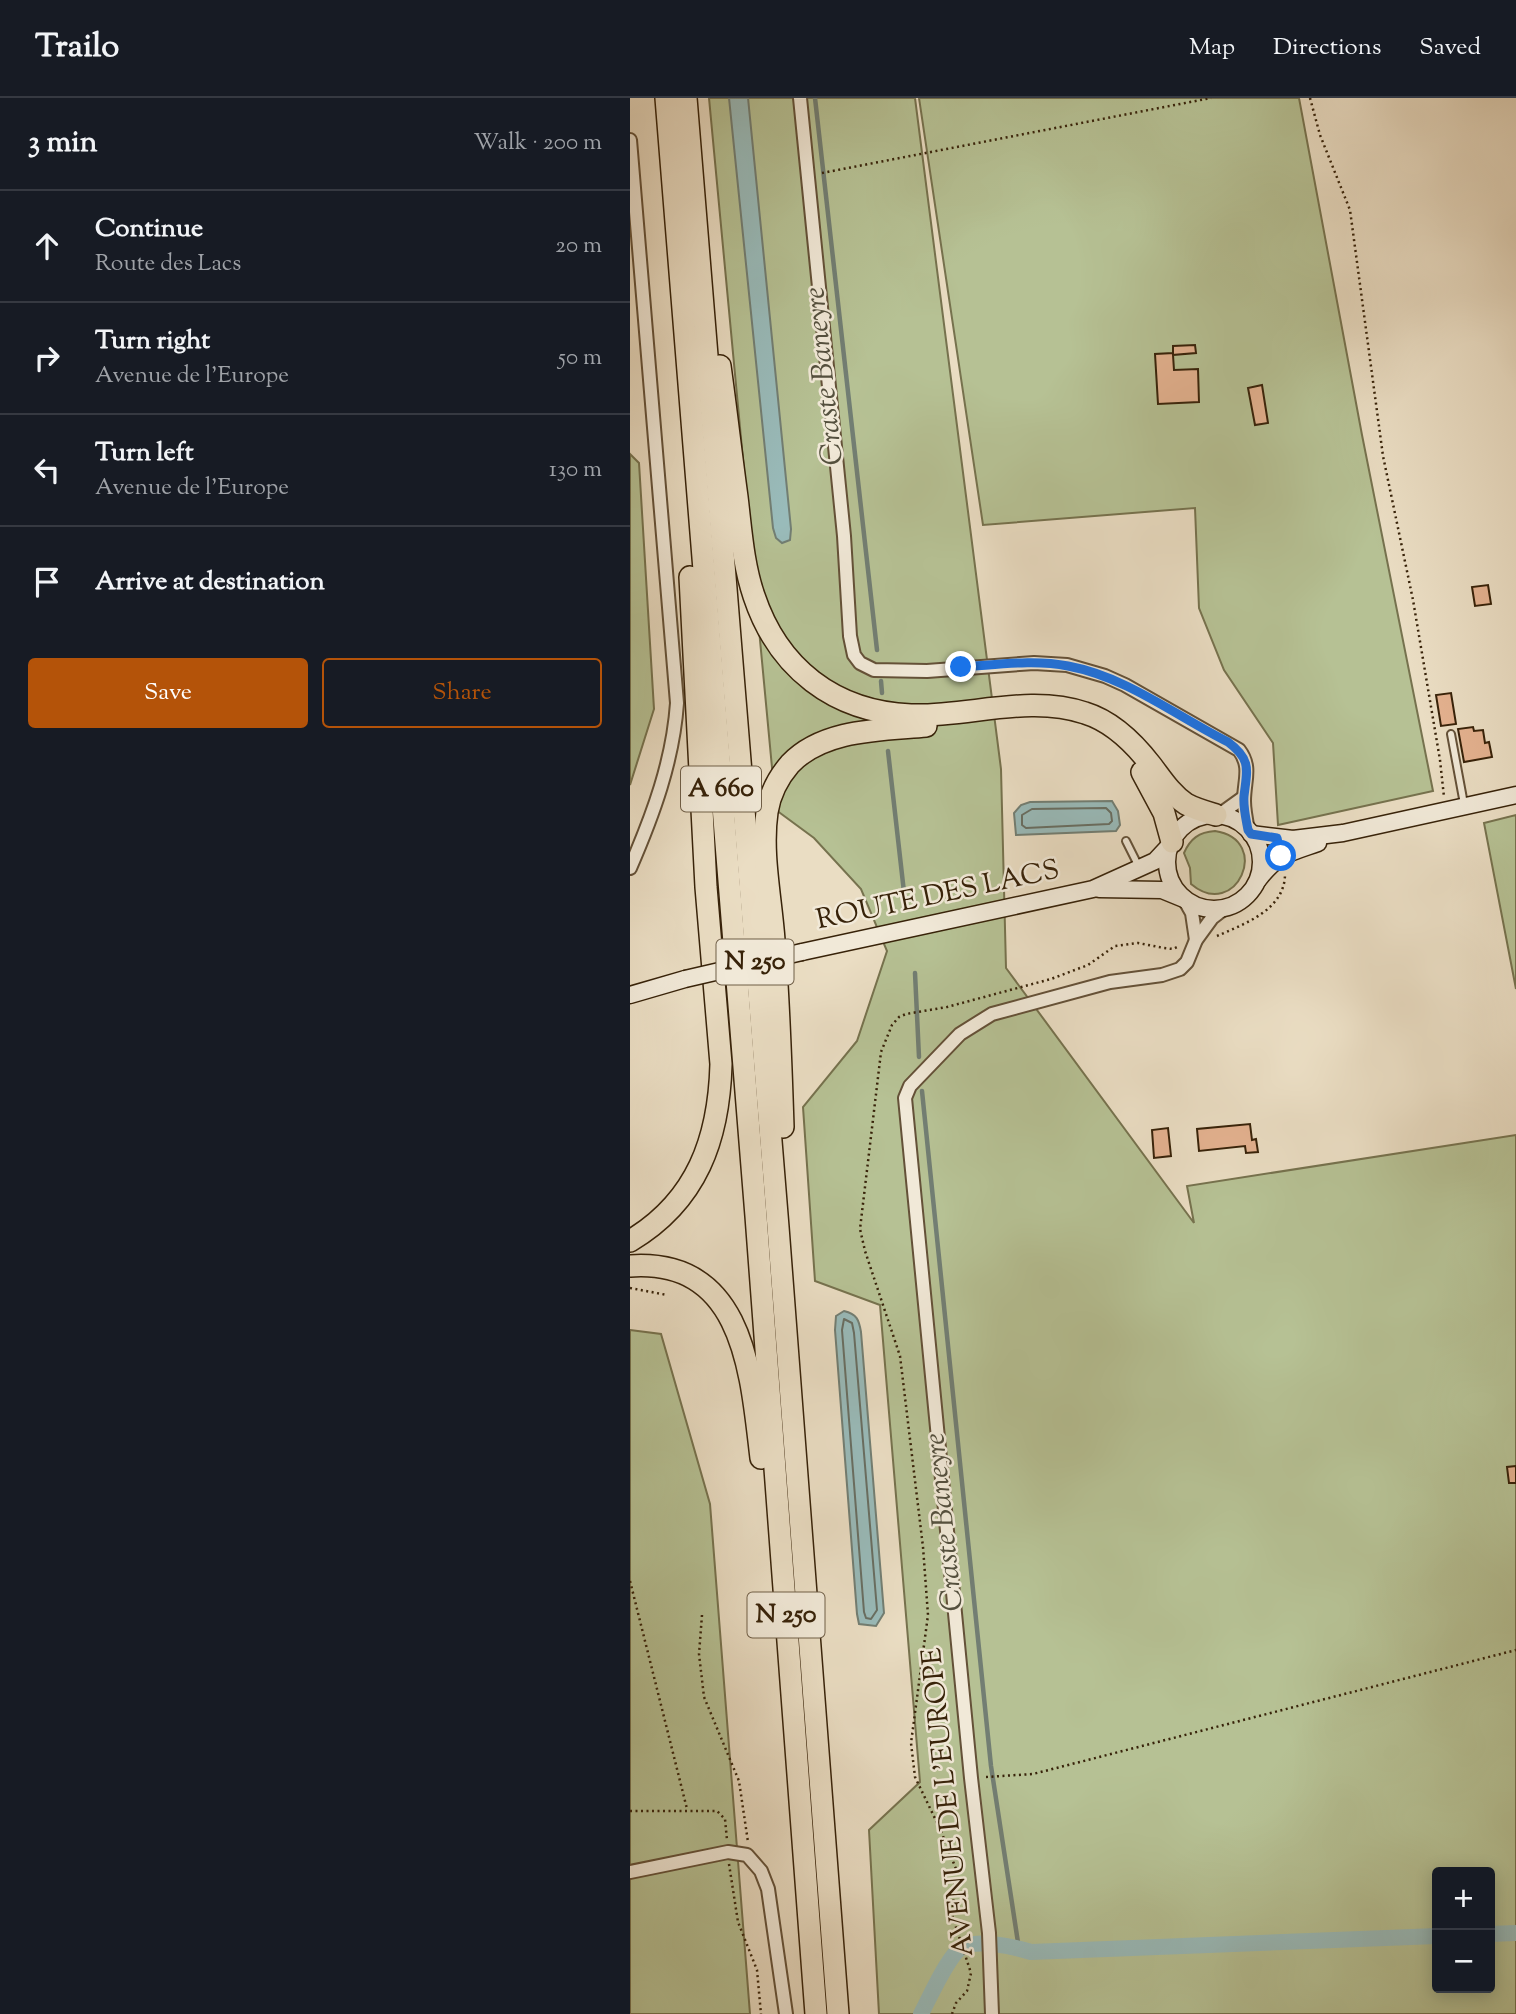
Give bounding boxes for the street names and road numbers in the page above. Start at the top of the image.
road number: A 660 [681,766,761,811]
street label: ROUTE DES LACS [813,851,1063,941]
road number: N 250 [716,940,794,984]
road number: N 250 [748,1592,824,1638]
street label: AVENUE DE L'EUROPE [913,1645,985,1958]

